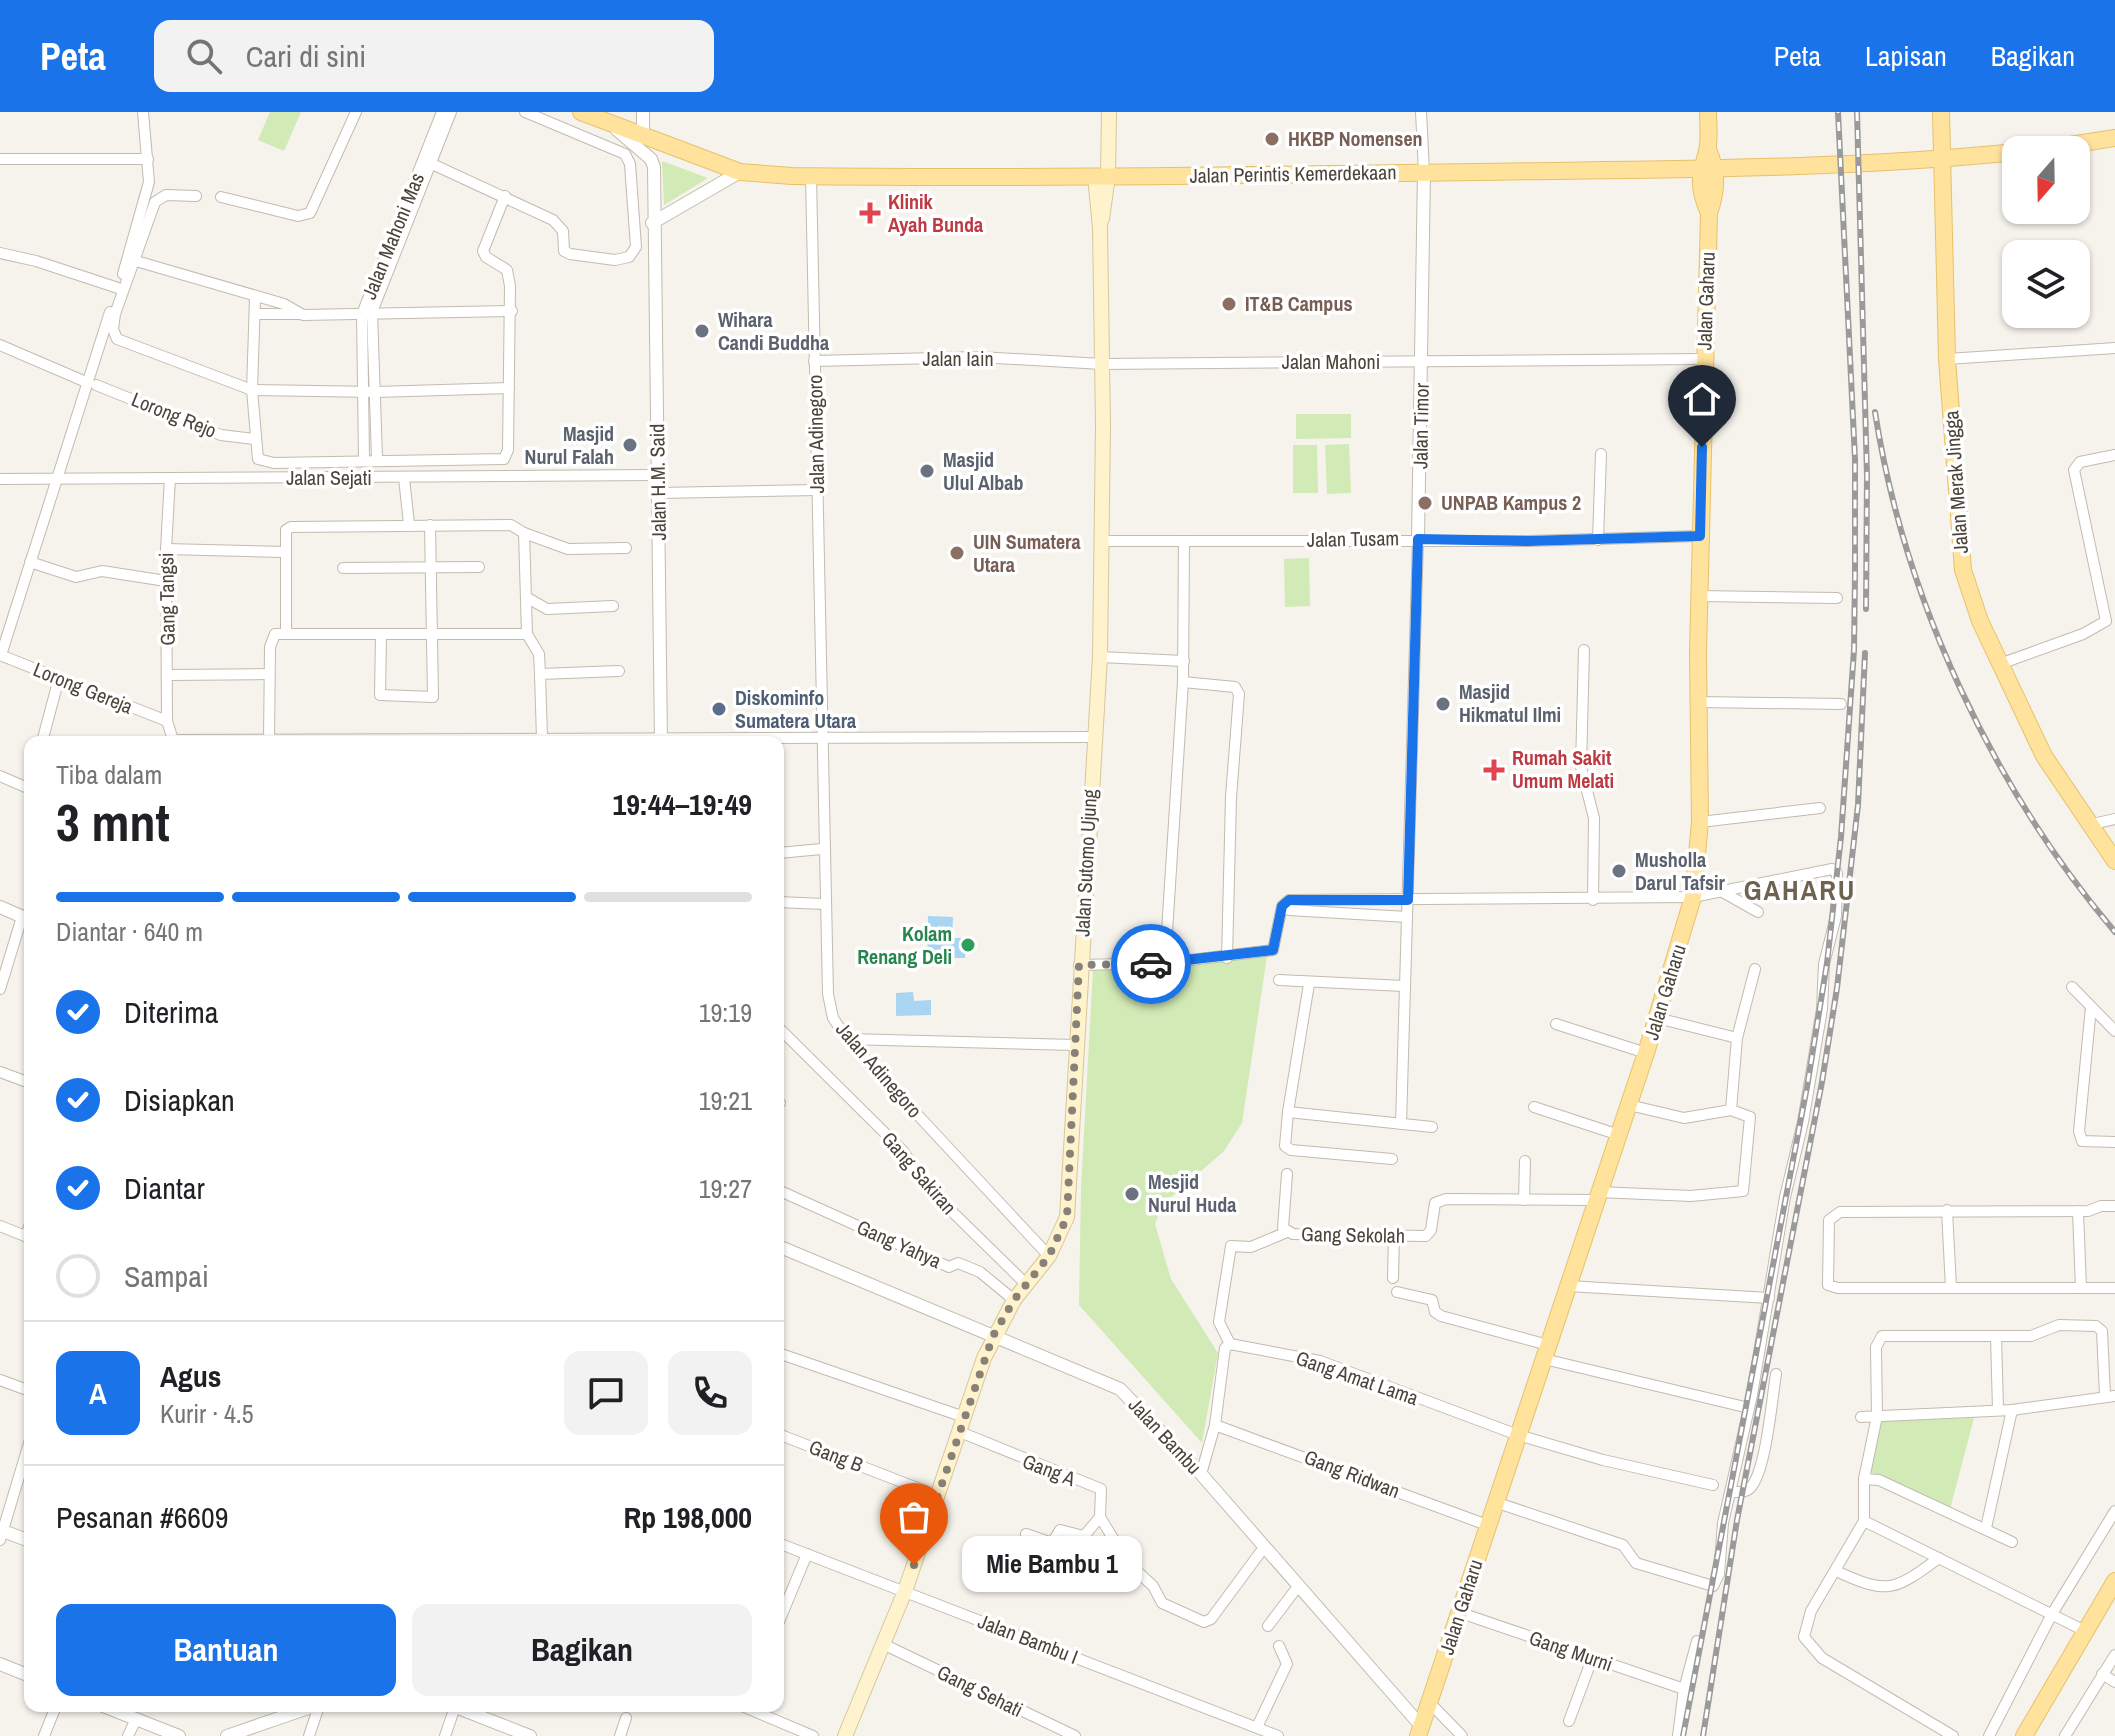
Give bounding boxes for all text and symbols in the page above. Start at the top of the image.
search box [154,20,714,92]
text: Peta [40,31,106,82]
icon: search [182,34,226,78]
text: Cari di sini [246,36,366,76]
text: Peta [1774,37,1821,75]
text: Lapisan [1865,37,1947,75]
text: Bagikan [1991,37,2075,75]
place label: HKBP Nomensen [1288,125,1423,152]
marker: HKBP Nomensen [1263,130,1281,148]
north arrow [2002,136,2090,224]
map controls [2002,136,2090,328]
street label: Jalan Perintis Kemerdekaan [1189,158,1397,189]
street label: Jalan Mahoni Mas [355,169,430,303]
place label: Klinik Ayah Bunda [888,188,983,238]
marker: Klinik Ayah Bunda [859,202,881,224]
button: layers [2002,240,2090,328]
street label: Jalan Gaharu [1690,251,1721,351]
place label: IT&B Campus [1245,290,1353,317]
marker: IT&B Campus [1220,295,1238,313]
place label: Wihara Candi Buddha [718,306,829,356]
marker: Wihara Candi Buddha [693,322,711,340]
street label: Jalan Iain [922,345,994,372]
street label: Jalan Mahoni [1282,348,1380,375]
pin [1668,365,1736,447]
street label: Jalan Adinegoro [801,375,830,494]
icon: home [1680,377,1724,421]
street label: Jalan Timor [1406,382,1435,469]
street label: Lorong Rejo [128,385,221,444]
street label: Jalan Merak Jingga [1937,410,1974,554]
place label: Masjid Nurul Falah [525,420,614,470]
street label: Jalan H.M. Said [643,423,672,541]
marker: Masjid Nurul Falah [621,436,639,454]
place label: Masjid Ulul Albab [943,446,1024,496]
marker: Masjid Ulul Albab [918,462,936,480]
street label: Jalan Sejati [286,464,372,491]
place label: UNPAB Kampus 2 [1441,489,1581,516]
marker: UNPAB Kampus 2 [1416,494,1434,512]
street label: Jalan Tusam [1307,524,1399,553]
place label: UIN Sumatera Utara [973,528,1081,578]
marker: UIN Sumatera Utara [948,544,966,562]
street label: Gang Tangsi [152,552,181,646]
street label: Lorong Gereja [30,655,137,720]
place label: Masjid Hikmatul Ilmi [1459,678,1561,728]
place label: Diskominfo Sumatera Utara [735,684,856,734]
marker: Masjid Hikmatul Ilmi [1434,695,1452,713]
marker: Diskominfo Sumatera Utara [710,700,728,718]
place label: Rumah Sakit Umum Melati [1512,744,1614,794]
text: Tiba dalam [56,757,162,792]
marker: Rumah Sakit Umum Melati [1483,759,1505,781]
text: 19:44–19:49 [613,784,752,824]
text: 3 mnt [56,787,170,857]
street label: Jalan Sutomo Ujung [1068,789,1103,937]
place label: Musholla Darul Tafsir [1635,846,1726,896]
marker: Musholla Darul Tafsir [1610,862,1628,880]
district label: GAHARU [1744,871,1856,909]
text: Diantar · 640 m [56,914,203,949]
place label: Kolam Renang Deli [857,920,952,970]
courier [1111,924,1191,1004]
marker: Kolam Renang Deli [959,936,977,954]
street label: Jalan Gaharu [1637,941,1692,1043]
icon: car [1129,942,1173,986]
icon: check [56,990,100,1034]
text: Diterima [124,992,218,1032]
text: 19:19 [699,995,752,1030]
street label: Jalan Adinegoro [830,1016,928,1123]
icon: check [56,1078,100,1122]
text: Disiapkan [124,1080,235,1120]
text: 19:21 [699,1083,752,1118]
street label: Gang Sakiran [876,1126,963,1220]
icon: check [56,1166,100,1210]
text: Diantar [124,1168,205,1208]
place label: Mesjid Nurul Huda [1148,1168,1236,1218]
text: 19:27 [699,1171,752,1206]
marker: Mesjid Nurul Huda [1123,1185,1141,1203]
street label: Gang Yahya [853,1213,946,1274]
street label: Gang Sekolah [1301,1220,1405,1249]
text: Sampai [124,1256,209,1296]
street label: Gang Amat Lama [1292,1344,1422,1411]
button: chat [564,1351,648,1435]
button: phone [668,1351,752,1435]
text: Agus [160,1356,222,1396]
text: A [89,1373,107,1413]
street label: Jalan Bambu [1123,1391,1208,1480]
text: Kurir · 4.5 [160,1396,254,1431]
street label: Gang B [805,1433,867,1478]
street label: Gang Ridwan [1301,1443,1404,1504]
street label: Gang A [1019,1447,1080,1492]
pin [880,1483,948,1565]
icon: bag [892,1495,936,1539]
text: Pesanan #6609 [56,1497,228,1537]
text: Rp 198,000 [623,1497,752,1537]
callout: Mie Bambu 1 [962,1537,1142,1593]
text: Mie Bambu 1 [986,1546,1118,1581]
street label: Jalan Gaharu [1432,1556,1489,1658]
button: Bantuan [56,1604,396,1696]
button: Bagikan [412,1604,752,1696]
street label: Jalan Bambu I [974,1607,1082,1670]
street label: Gang Murni [1526,1624,1617,1677]
street label: Gang Sehati [933,1658,1028,1723]

